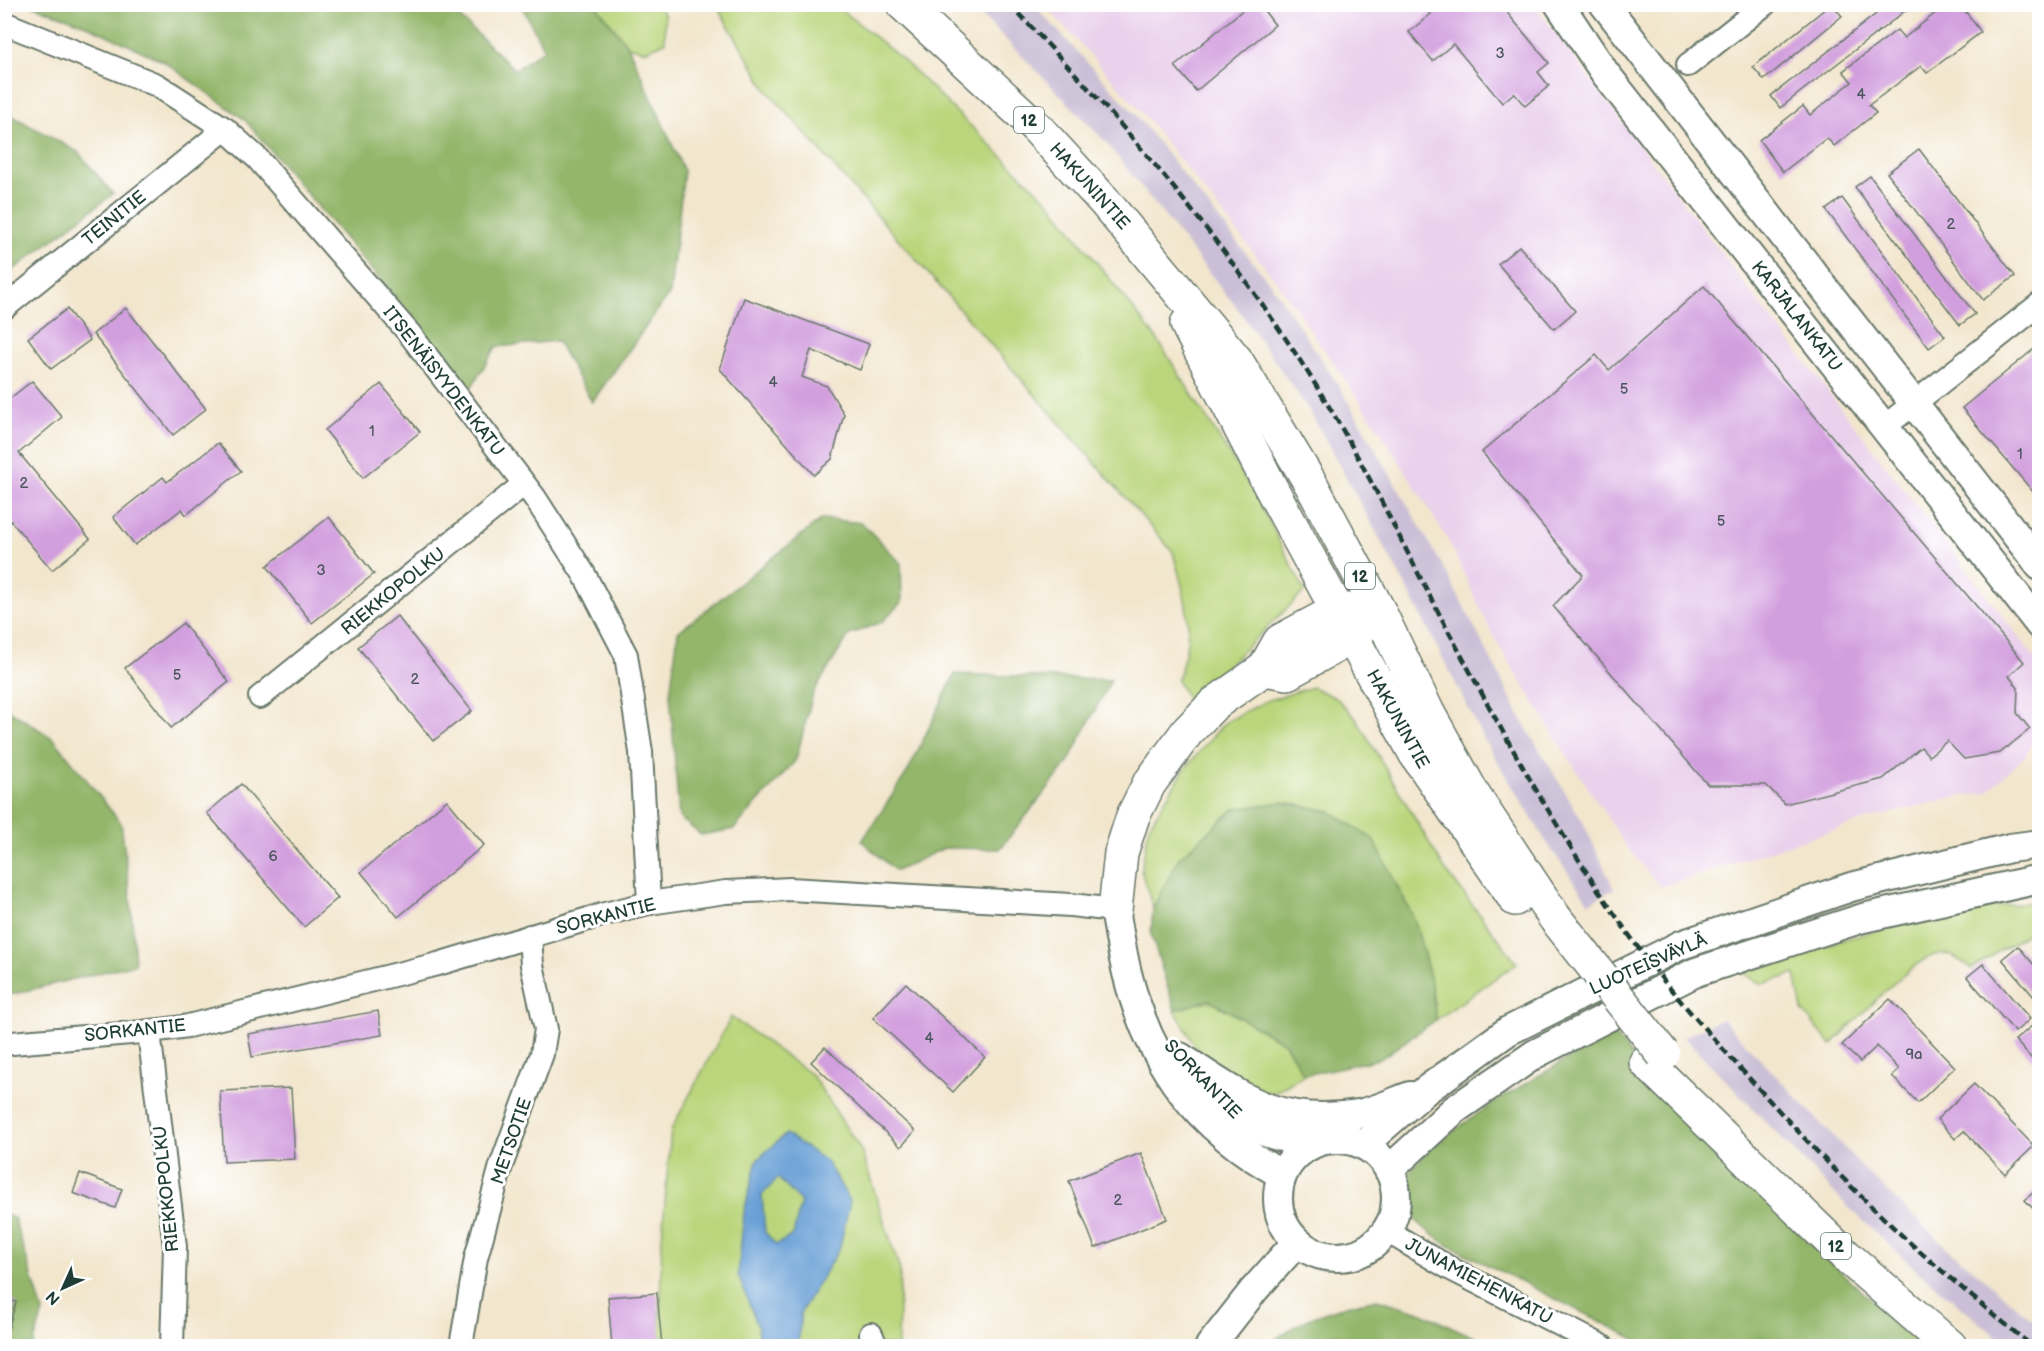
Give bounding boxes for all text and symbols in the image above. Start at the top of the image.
house number: 3 [1495,44,1505,63]
house number: 4 [1856,85,1866,104]
road number: 12 [1014,107,1044,133]
street label: HAKUNINTIE [1045,138,1134,234]
street label: TEINITIE [78,186,150,250]
house number: 2 [1947,215,1956,234]
street label: KARJALANKATU [1747,257,1846,376]
street label: ITSENÄISYYDENKATU [379,302,509,460]
house number: 4 [768,373,778,392]
house number: 5 [1620,380,1628,399]
house number: 1 [369,422,375,441]
house number: 1 [2017,445,2023,464]
house number: 2 [20,474,29,493]
house number: 5 [1717,512,1725,531]
street label: RIEKKOPOLKU [337,543,449,640]
house number: 3 [316,561,326,580]
road number: 12 [1345,563,1375,589]
house number: 5 [173,666,181,685]
street label: HAKUNINTIE [1362,666,1433,772]
house number: 2 [411,670,420,689]
house number: 6 [268,847,278,866]
street label: SORKANTIE [554,894,658,939]
street label: LUOTEISVÄYLÄ [1586,928,1710,1000]
street label: SORKANTIE [83,1015,187,1046]
house number: 4 [924,1029,934,1048]
street label: SORKANTIE [1160,1035,1246,1123]
house number: 9a [1905,1045,1923,1064]
street label: METSOTIE [487,1095,536,1187]
street label: RIEKKOPOLKU [149,1125,184,1253]
house number: 2 [1114,1191,1123,1210]
road number: 12 [1821,1233,1851,1259]
street label: JUNAMIEHENKATU [1402,1234,1556,1329]
north arrow [33,1258,93,1318]
text: N [42,1287,64,1309]

